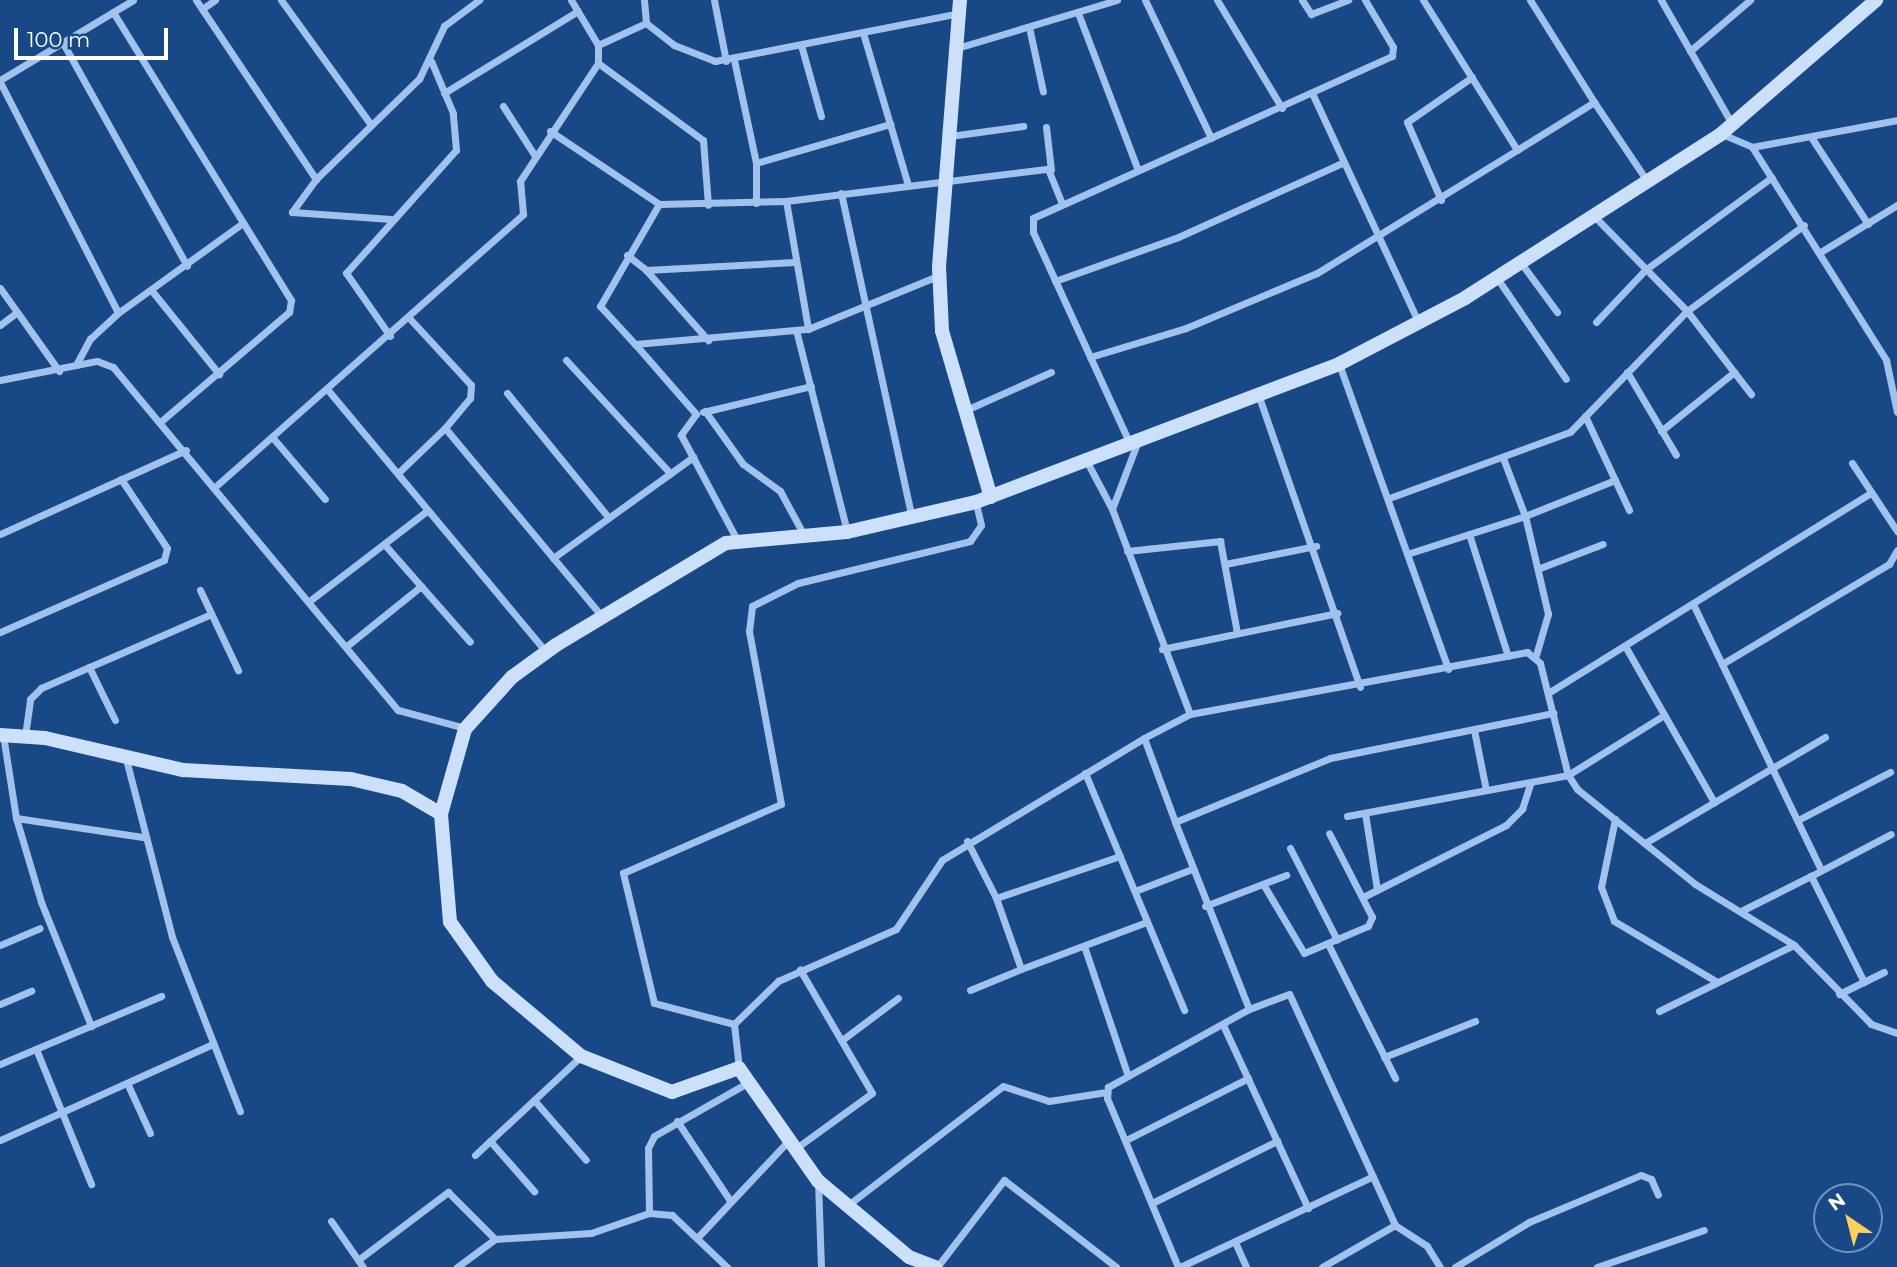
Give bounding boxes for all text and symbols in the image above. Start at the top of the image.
scale bar [18,14,172,58]
text: 100 m [27,27,90,52]
north arrow [1813,1183,1883,1253]
text: N [1824,1188,1850,1216]

